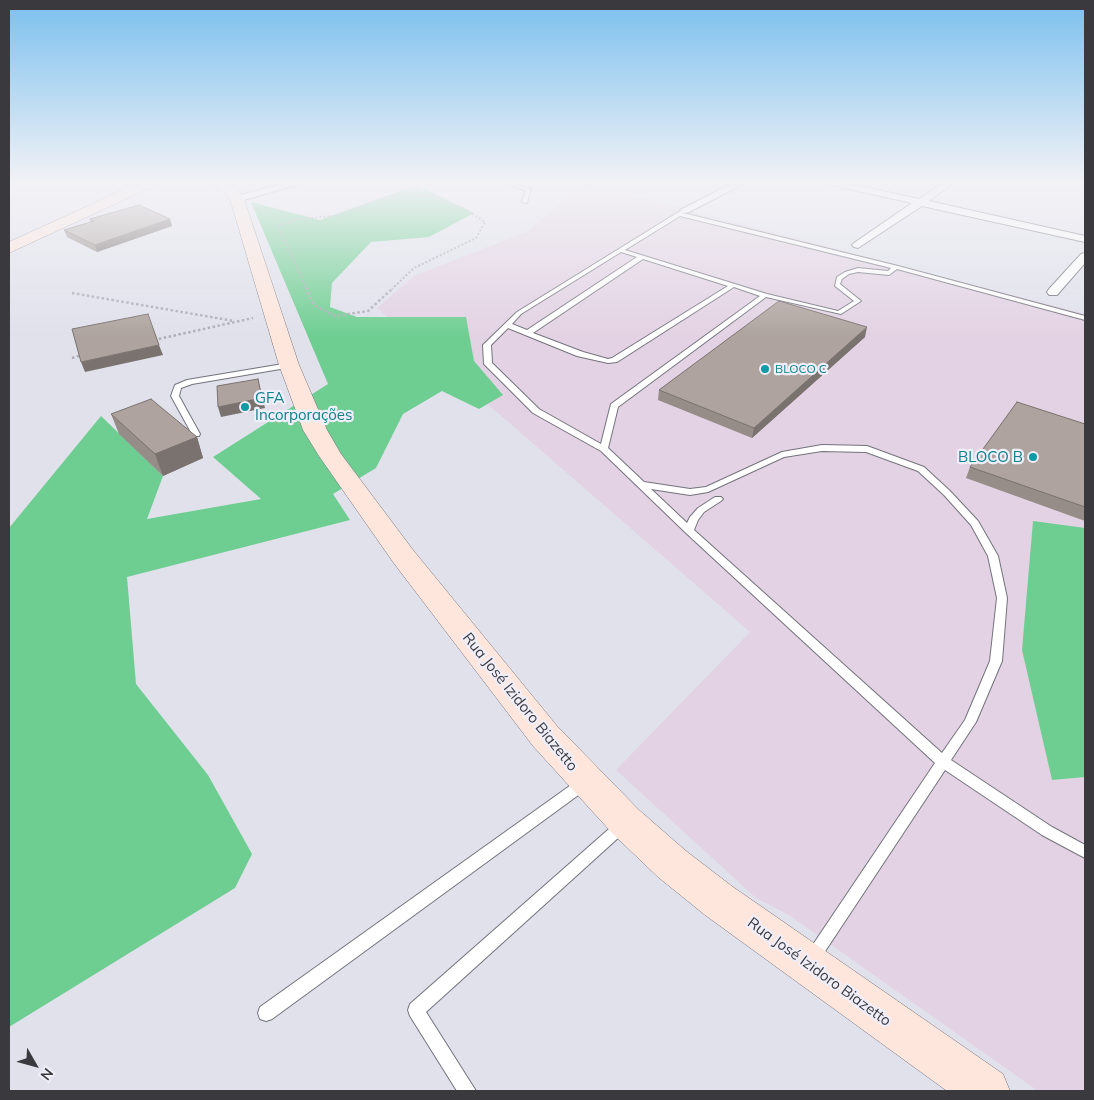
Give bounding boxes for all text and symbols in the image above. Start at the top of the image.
place label: BLOCO C [775,362,827,376]
marker: BLOCO C [759,363,771,375]
place label: GFA Incorporações [255,389,352,424]
marker: GFA Incorporações [239,401,251,413]
place label: BLOCO B [958,448,1023,466]
marker: BLOCO B [1027,451,1039,463]
street label: Rua José Izidoro Biazetto [459,629,581,775]
street label: Rua José Izidoro Biazetto [744,914,894,1030]
north arrow [10,1040,60,1090]
text: N [36,1065,57,1084]

